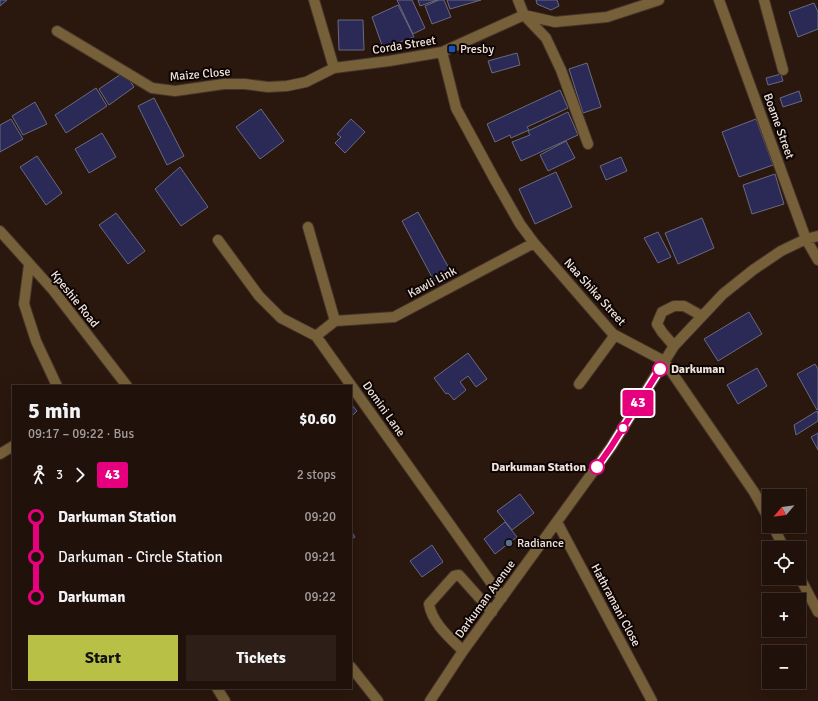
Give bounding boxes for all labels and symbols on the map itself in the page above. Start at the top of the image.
street label: Corda Street [371,33,437,58]
place label: Presby [460,42,494,57]
marker: Presby [447,44,457,54]
street label: Maize Close [169,64,231,85]
street label: Boame Street [760,91,797,161]
street label: Naa Shika Street [560,256,629,329]
street label: Kawli Link [405,263,459,302]
street label: Kpeshie Road [47,268,102,331]
marker: Darkuman [652,361,668,377]
place label: Darkuman [671,362,725,377]
street label: Domini Lane [359,379,408,440]
line badge: 43 [620,390,656,416]
unlabelled marker [617,422,629,434]
marker: Darkuman Station [589,459,605,475]
place label: Darkuman Station [491,460,586,475]
north arrow [762,489,806,533]
place label: Radiance [517,536,564,551]
marker: Radiance [504,538,514,548]
street label: Darkuman Avenue [452,557,519,641]
street label: Hathramani Close [587,561,644,649]

